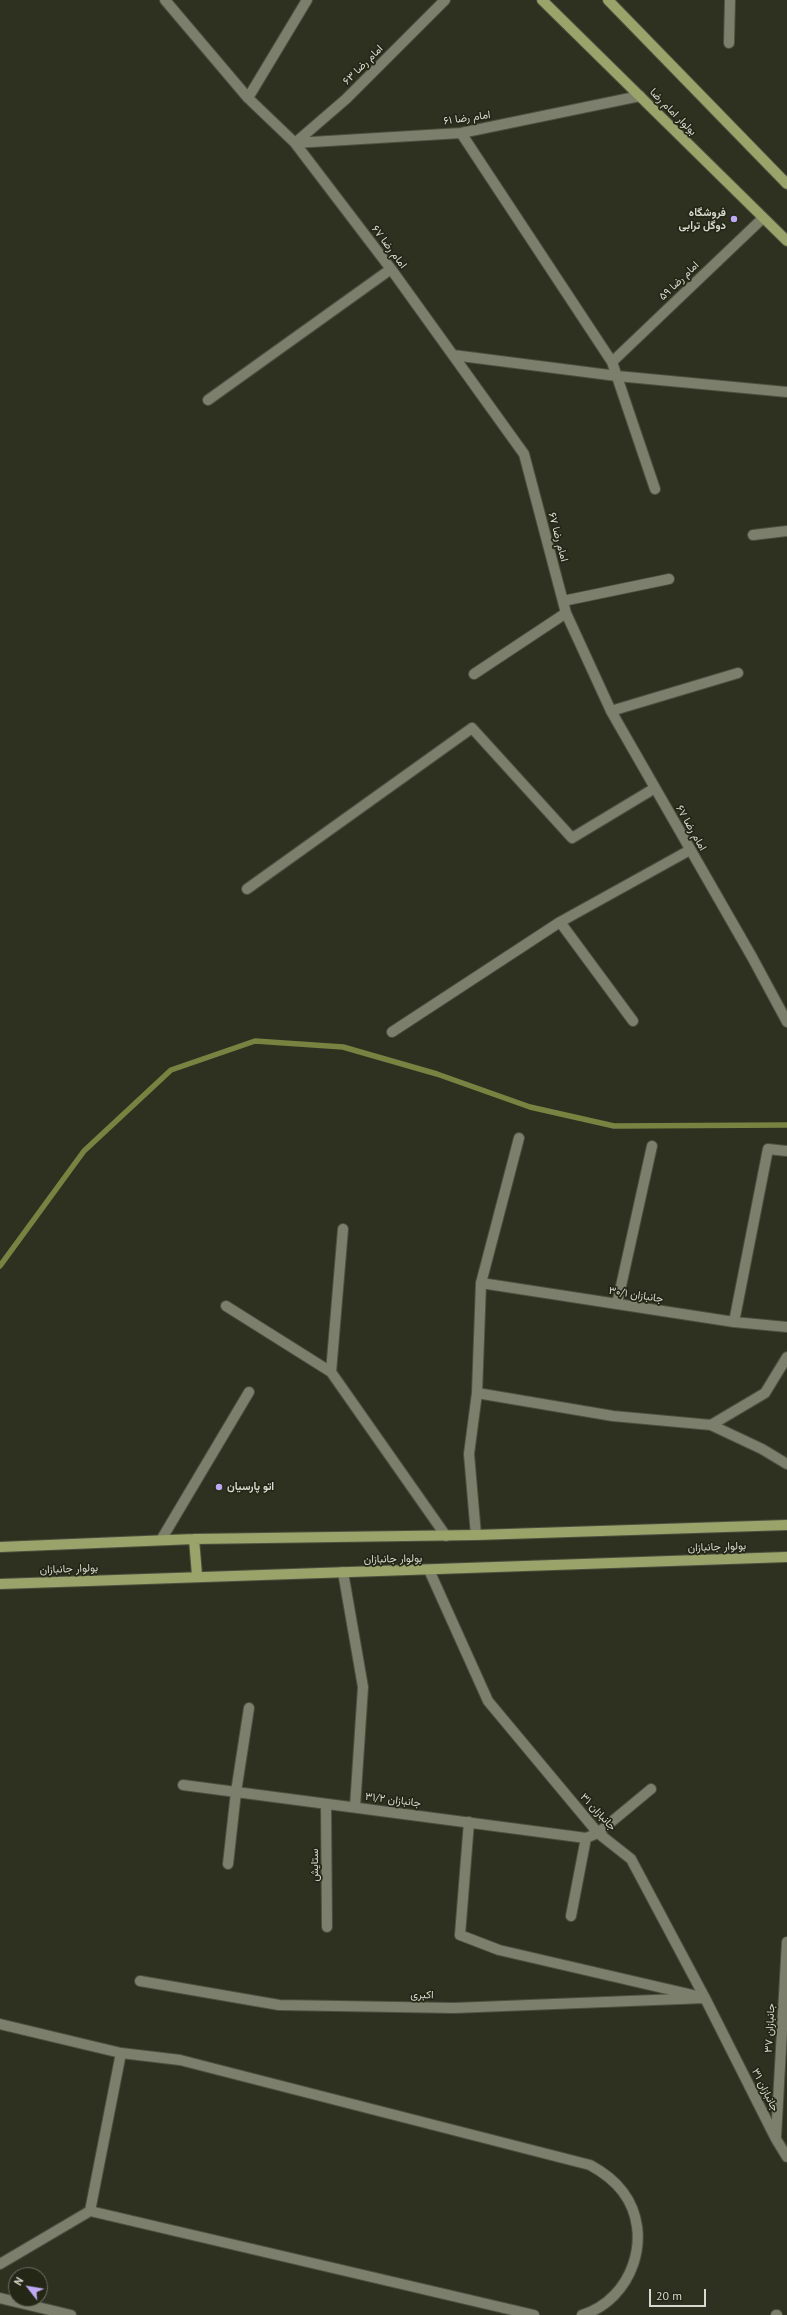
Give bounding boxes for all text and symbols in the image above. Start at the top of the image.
street label: امام رضا ۶۳ [340,42,386,88]
street label: بولوار امام رضا [647,86,699,138]
street label: امام رضا ۶۱ [443,108,491,128]
place label: فروشگاه دوگل ترابی [679,206,726,232]
marker: فروشگاه دوگل ترابی [729,214,739,224]
street label: امام رضا ۶۷ [369,223,409,271]
street label: امام رضا ۵۹ [656,259,702,303]
street label: امام رضا ۶۷ [545,511,571,563]
street label: امام رضا ۶۷ [673,803,709,853]
street label: جانبازان ۳۰/۱ [608,1284,664,1306]
place label: اتو پارسیان [227,1480,274,1494]
marker: اتو پارسیان [214,1482,224,1492]
street label: بولوار جانبازان [688,1539,746,1555]
street label: بولوار جانبازان [364,1552,422,1566]
street label: بولوار جانبازان [40,1561,98,1577]
street label: جانبازان ۳۱/۲ [364,1790,422,1810]
street label: جانبازان ۳۱ [577,1791,619,1833]
street label: ستایش [308,1849,322,1881]
street label: اکبری [410,1988,434,2002]
street label: جانبازان ۳۷ [762,2003,778,2053]
street label: جانبازان ۳۱ [749,2066,781,2114]
north arrow [8,2267,48,2307]
text: N [11,2275,26,2288]
scale bar [651,2281,708,2307]
text: 20 m [656,2288,682,2303]

